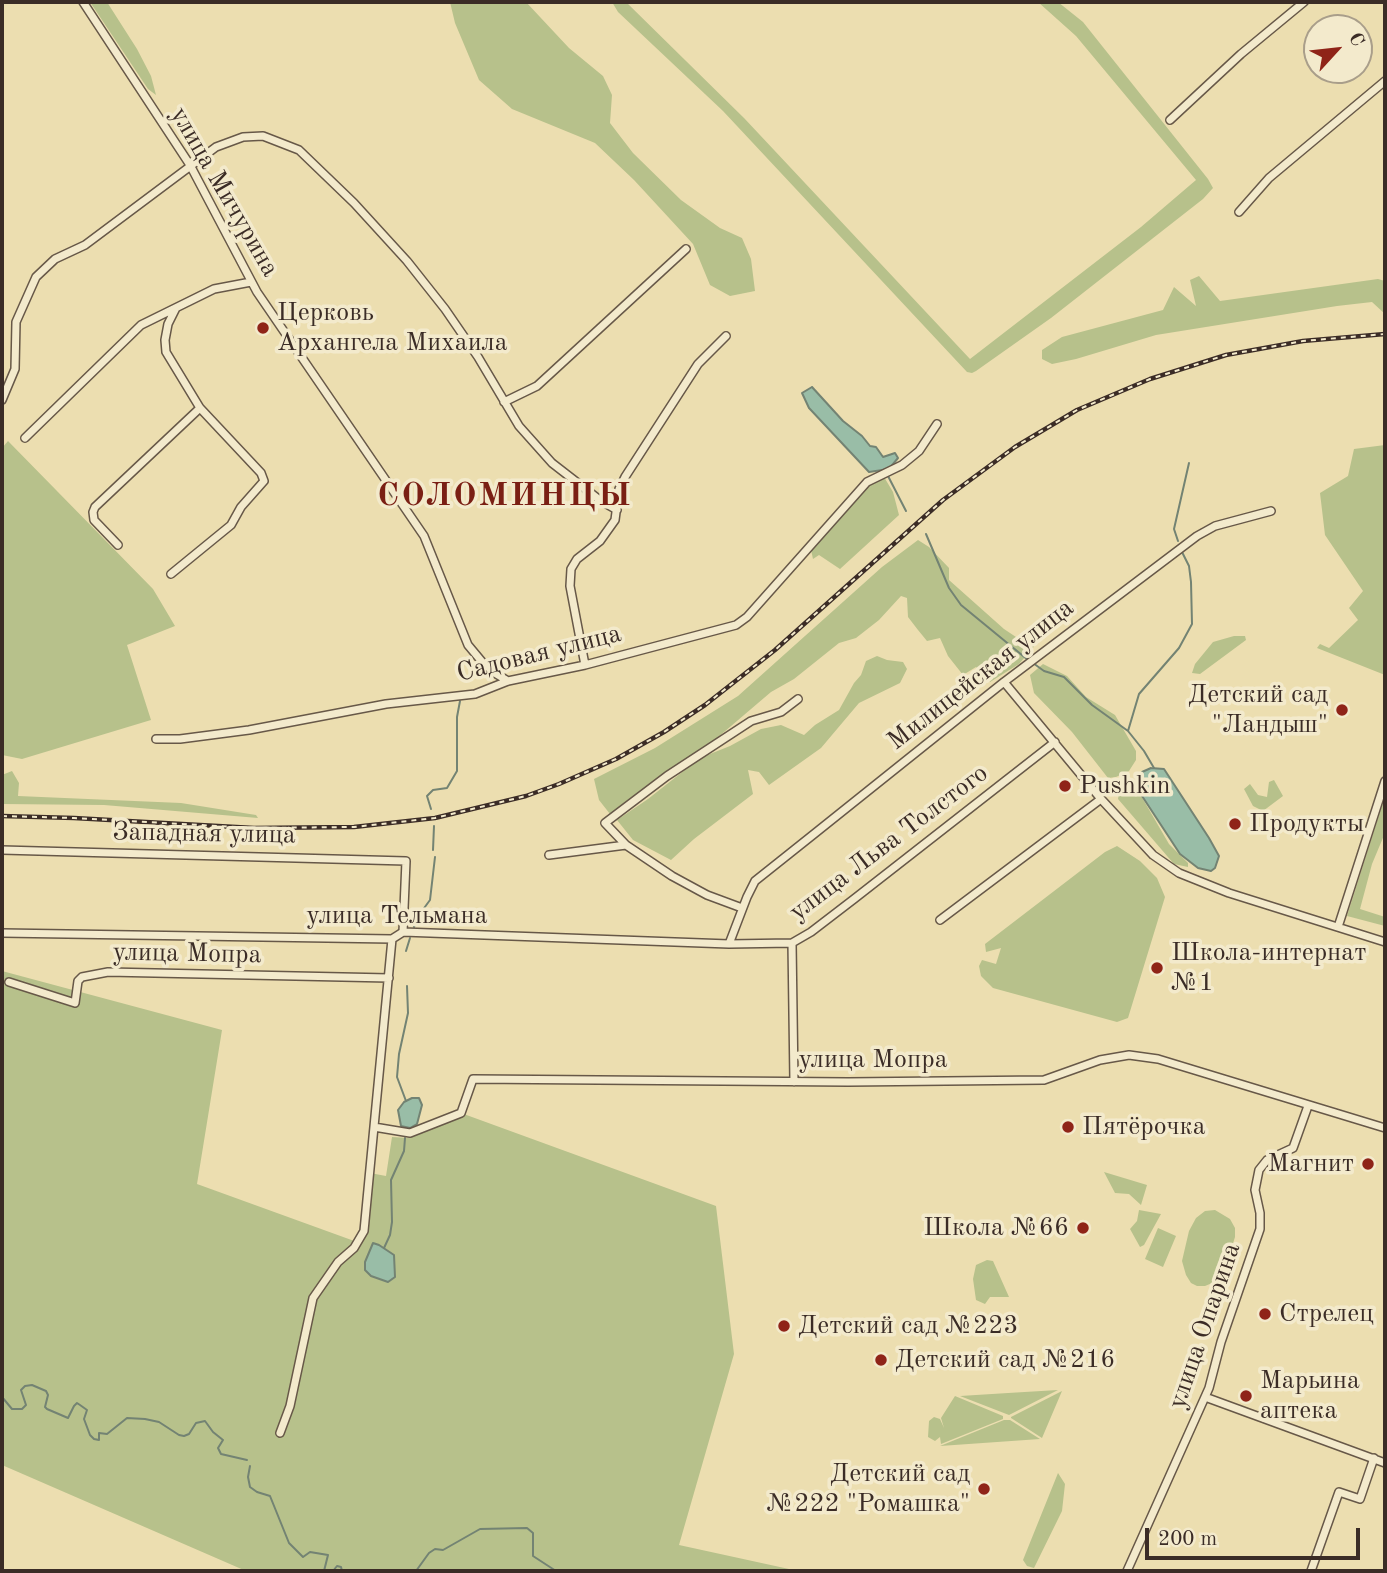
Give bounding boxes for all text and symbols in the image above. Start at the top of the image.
north arrow [1303,14,1373,84]
text: С [1344,30,1367,50]
street label: улица Мичурина [163,102,285,282]
place label: Церковь Архангела Михаила [277,297,508,358]
marker: Церковь Архангела Михаила [255,320,271,336]
district label: СОЛОМИНЦЫ [378,476,632,516]
street label: Милицейская улица [882,593,1080,757]
street label: Садовая улица [453,618,625,690]
place label: Детский сад "Ландыш" [1188,679,1328,740]
marker: Детский сад "Ландыш" [1334,702,1350,718]
street label: улица Льва Толстого [783,758,995,928]
place label: Pushkin [1079,770,1171,802]
marker: Pushkin [1057,778,1073,794]
place label: Продукты [1249,808,1364,840]
marker: Продукты [1227,816,1243,832]
street label: Западная улица [112,817,296,851]
street label: улица Тельмана [306,900,488,932]
street label: улица Мопра [112,937,262,971]
place label: Школа-интернат №1 [1171,937,1366,998]
marker: Школа-интернат №1 [1149,960,1165,976]
street label: улица Мопра [798,1044,948,1076]
place label: Пятёрочка [1082,1111,1205,1143]
marker: Пятёрочка [1060,1119,1076,1135]
place label: Магнит [1268,1148,1354,1180]
marker: Магнит [1360,1156,1376,1172]
place label: Школа №66 [923,1212,1069,1244]
marker: Школа №66 [1075,1220,1091,1236]
street label: улица Опарина [1162,1239,1248,1413]
place label: Стрелец [1279,1298,1373,1330]
marker: Стрелец [1257,1306,1273,1322]
place label: Детский сад №223 [798,1310,1018,1342]
marker: Детский сад №223 [776,1318,792,1334]
place label: Детский сад №216 [895,1344,1115,1376]
marker: Детский сад №216 [873,1352,889,1368]
place label: Марьина аптека [1260,1365,1360,1426]
marker: Марьина аптека [1238,1388,1254,1404]
place label: Детский сад №222 "Ромашка" [767,1458,970,1520]
marker: Детский сад №222 "Ромашка" [976,1481,992,1497]
scale bar [1149,1514,1364,1558]
text: 200 m [1158,1529,1217,1550]

